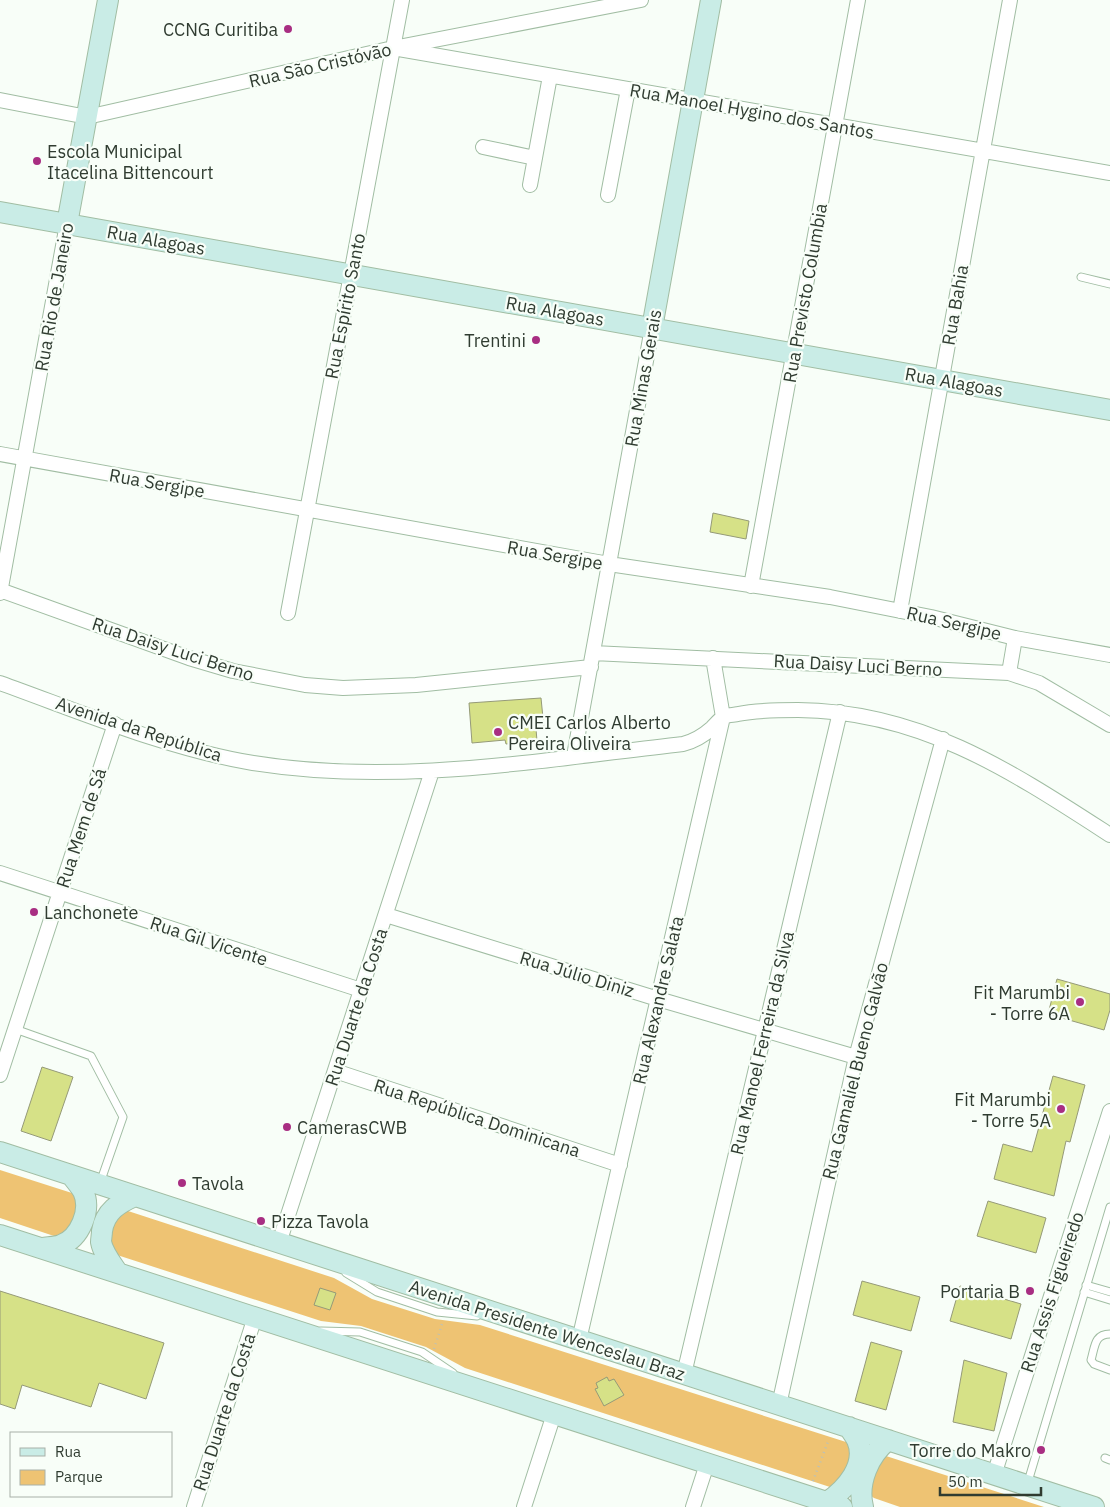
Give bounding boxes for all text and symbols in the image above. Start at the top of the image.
place label: CCNG Curitiba [163,18,278,41]
marker: CCNG Curitiba [282,23,294,35]
street label: Rua São Cristóvão [247,37,393,93]
street label: Rua Manoel Hygino dos Santos [628,78,876,144]
place label: Escola Municipal Itacelina Bittencourt [47,140,213,184]
marker: Escola Municipal Itacelina Bittencourt [31,155,43,167]
street label: Rua Previsto Columbia [778,201,832,385]
street label: Rua Alagoas [105,220,207,260]
street label: Rua Rio de Janeiro [30,221,78,373]
street label: Rua Espírito Santo [320,231,370,381]
street label: Rua Bahia [937,263,973,347]
street label: Rua Alagoas [504,291,606,331]
street label: Rua Minas Gerais [620,307,666,449]
place label: Trentini [464,329,526,352]
marker: Trentini [530,334,542,346]
street label: Rua Alagoas [903,362,1005,402]
street label: Rua Sergipe [108,463,207,503]
street label: Rua Sergipe [506,535,605,575]
street label: Rua Sergipe [904,601,1004,645]
street label: Rua Daisy Luci Berno [89,612,257,686]
street label: Rua Daisy Luci Berno [773,649,943,681]
street label: Avenida da República [53,691,225,767]
place label: CMEI Carlos Alberto Pereira Oliveira [508,711,671,755]
marker: CMEI Carlos Alberto Pereira Oliveira [492,726,504,738]
street label: Rua Mem de Sá [51,765,111,891]
place label: Lanchonete [44,901,139,924]
marker: Lanchonete [28,906,40,918]
street label: Rua Gil Vicente [147,911,271,971]
street label: Rua Alexandre Salata [627,913,689,1087]
street label: Rua Duarte da Costa [320,925,393,1089]
street label: Rua Manoel Ferreira da Silva [725,929,799,1157]
street label: Rua Júlio Diniz [517,946,637,1002]
street label: Rua Gamaliel Bueno Galvão [817,960,893,1182]
place label: Fit Marumbi - Torre 6A [973,981,1070,1025]
marker: Fit Marumbi - Torre 6A [1074,996,1086,1008]
street label: Rua República Dominicana [371,1074,584,1162]
place label: Fit Marumbi - Torre 5A [954,1088,1051,1132]
marker: Fit Marumbi - Torre 5A [1055,1103,1067,1115]
place label: CamerasCWB [297,1116,407,1139]
marker: CamerasCWB [281,1121,293,1133]
place label: Tavola [192,1172,244,1195]
marker: Tavola [176,1177,188,1189]
street label: Rua Assis Figueiredo [1015,1209,1089,1375]
place label: Pizza Tavola [271,1210,369,1233]
marker: Pizza Tavola [255,1215,267,1227]
street label: Avenida Presidente Wenceslau Braz [406,1274,688,1386]
place label: Portaria B [940,1280,1020,1303]
marker: Portaria B [1024,1285,1036,1297]
street label: Rua Duarte da Costa [188,1330,261,1494]
legend [10,1432,172,1497]
place label: Torre do Makro [909,1439,1031,1462]
text: Rua [55,1442,81,1461]
marker: Torre do Makro [1035,1444,1047,1456]
scale bar [940,1464,1041,1496]
text: Parque [55,1467,103,1486]
text: 50 m [948,1472,983,1491]

